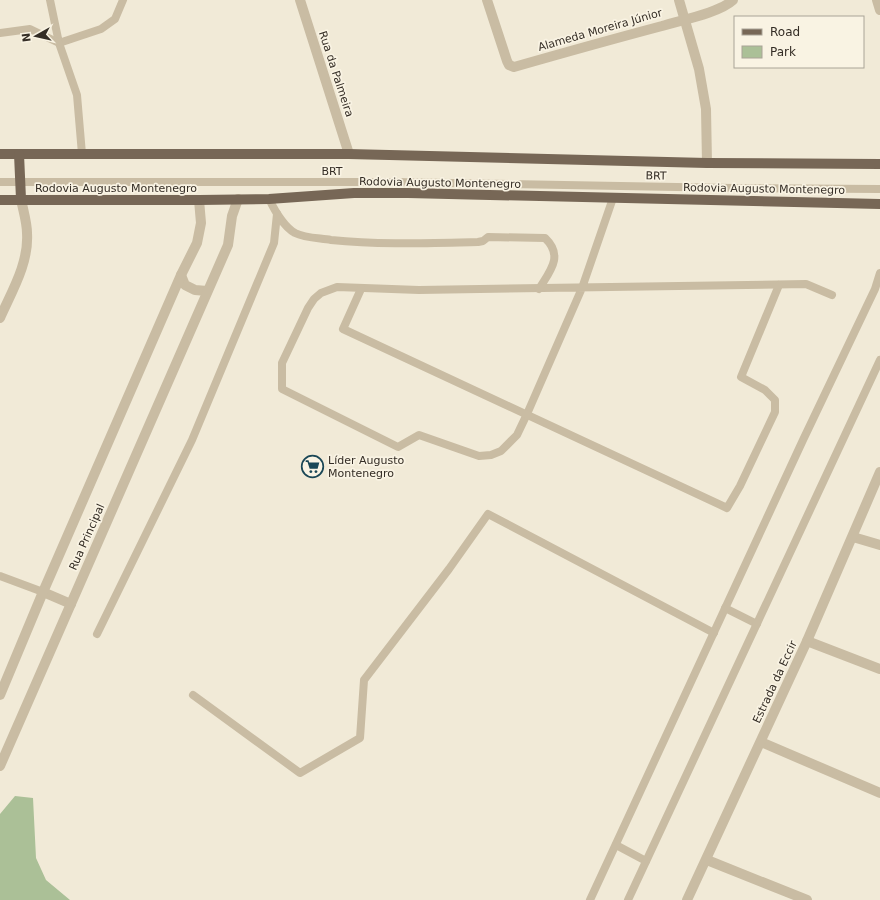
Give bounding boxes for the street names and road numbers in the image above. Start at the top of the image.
street label: Alameda Moreira Júnior [536,6,664,54]
street label: Rua da Palmeira [316,30,356,118]
street label: BRT [321,165,343,178]
street label: BRT [645,169,667,183]
street label: Rodovia Augusto Montenegro [359,175,521,191]
street label: Rodovia Augusto Montenegro [683,181,845,197]
street label: Rodovia Augusto Montenegro [35,182,197,195]
street label: Rua Principal [67,502,107,572]
street label: Estrada da Eccir [750,638,800,725]

